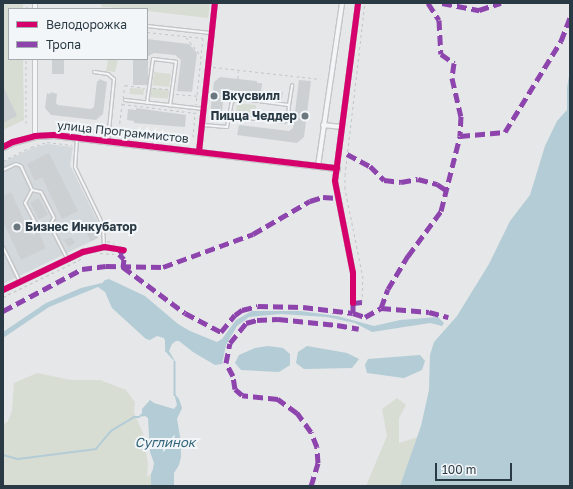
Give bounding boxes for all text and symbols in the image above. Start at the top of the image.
legend [8,8,148,60]
text: Велодорожка [46,17,127,32]
text: Тропа [46,37,81,52]
place label: Вкусвилл [222,89,280,103]
marker: Вкусвилл [209,91,219,101]
place label: Пицца Чеддер [211,109,297,123]
marker: Пицца Чеддер [300,111,310,121]
street label: улица Программистов [56,118,190,146]
place label: Бизнес Инкубатор [25,220,137,234]
marker: Бизнес Инкубатор [12,222,22,232]
water label: Суглинок [135,434,195,450]
scale bar [437,455,514,481]
text: 100 m [442,462,476,477]

